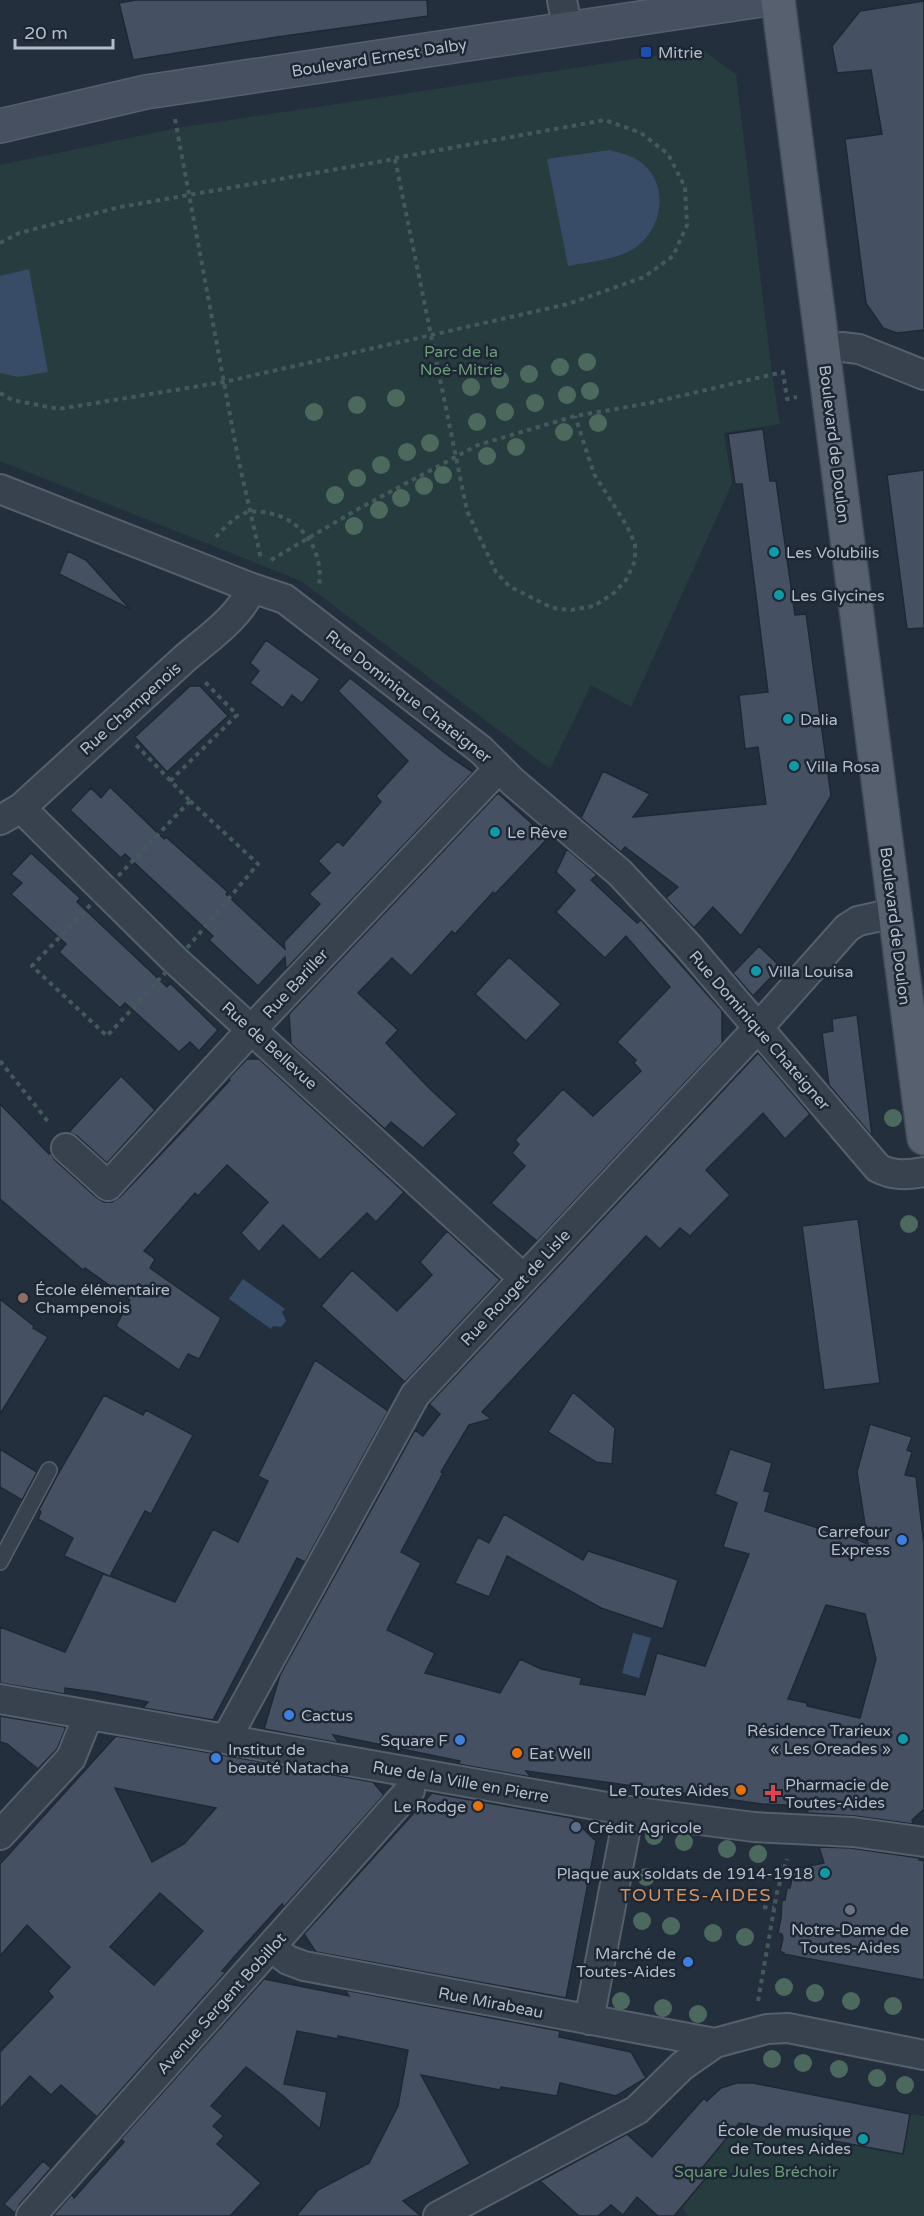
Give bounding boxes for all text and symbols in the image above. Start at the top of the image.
scale bar [15,12,112,50]
text: 20 m [24,22,68,44]
street label: Boulevard Ernest Dalby [290,34,469,82]
place label: Mitrie [658,43,703,63]
marker: Mitrie [639,45,653,59]
park label: Parc de la Noé-Mitrie [420,342,502,380]
street label: Boulevard de Doulon [814,364,854,524]
place label: Les Volubilis [786,543,880,563]
marker: Les Volubilis [767,545,781,559]
place label: Les Glycines [791,586,885,606]
marker: Les Glycines [772,588,786,602]
street label: Rue Dominique Chateigner [321,626,496,768]
street label: Rue Champenois [76,658,185,759]
place label: Dalia [800,710,838,730]
marker: Dalia [781,712,795,726]
place label: Villa Rosa [806,757,880,777]
marker: Villa Rosa [787,759,801,773]
place label: Le Rêve [507,823,567,843]
marker: Le Rêve [488,825,502,839]
street label: Boulevard de Doulon [875,846,915,1006]
street label: Rue Bariller [259,944,334,1023]
street label: Rue Dominique Chateigner [684,947,835,1115]
place label: Villa Louisa [768,962,853,982]
marker: Villa Louisa [749,964,763,978]
street label: Rue de Bellevue [217,998,321,1094]
street label: Rue Rouget de Lisle [457,1225,575,1350]
place label: École élémentaire Champenois [35,1280,170,1318]
marker: École élémentaire Champenois [16,1291,30,1305]
place label: Carrefour Express [818,1522,891,1560]
marker: Carrefour Express [895,1533,909,1547]
place label: Cactus [301,1706,353,1726]
marker: Cactus [282,1708,296,1722]
place label: Résidence Trarieux « Les Oreades » [747,1721,891,1759]
place label: Square F [380,1731,448,1751]
marker: Résidence Trarieux « Les Oreades » [896,1732,910,1746]
marker: Square F [453,1733,467,1747]
place label: Institut de beauté Natacha [228,1740,349,1778]
place label: Eat Well [529,1744,591,1764]
marker: Eat Well [510,1746,524,1760]
marker: Institut de beauté Natacha [209,1751,223,1765]
street label: Rue de la Ville en Pierre [371,1757,551,1807]
place label: Pharmacie de Toutes-Aides [785,1775,889,1813]
place label: Le Toutes Aides [609,1781,729,1801]
marker: Le Toutes Aides [734,1783,748,1797]
marker: Pharmacie de Toutes-Aides [766,1786,780,1800]
place label: Le Rodge [393,1797,466,1817]
marker: Le Rodge [471,1799,485,1813]
place label: Crédit Agricole [588,1818,702,1838]
marker: Crédit Agricole [569,1820,583,1834]
place label: Plaque aux soldats de 1914-1918 [556,1864,813,1884]
marker: Plaque aux soldats de 1914-1918 [818,1866,832,1880]
district label: TOUTES-AIDES [620,1884,772,1906]
marker: Notre-Dame de Toutes-Aides [843,1903,857,1917]
place label: Notre-Dame de Toutes-Aides [791,1920,909,1958]
street label: Avenue Sergent Bobillot [153,1929,291,2079]
place label: Marché de Toutes-Aides [576,1944,676,1982]
marker: Marché de Toutes-Aides [681,1955,695,1969]
street label: Rue Mirabeau [437,1983,545,2023]
place label: École de musique de Toutes Aides [717,2121,851,2159]
marker: École de musique de Toutes Aides [856,2132,870,2146]
park label: Square Jules Bréchoir [674,2162,839,2182]

